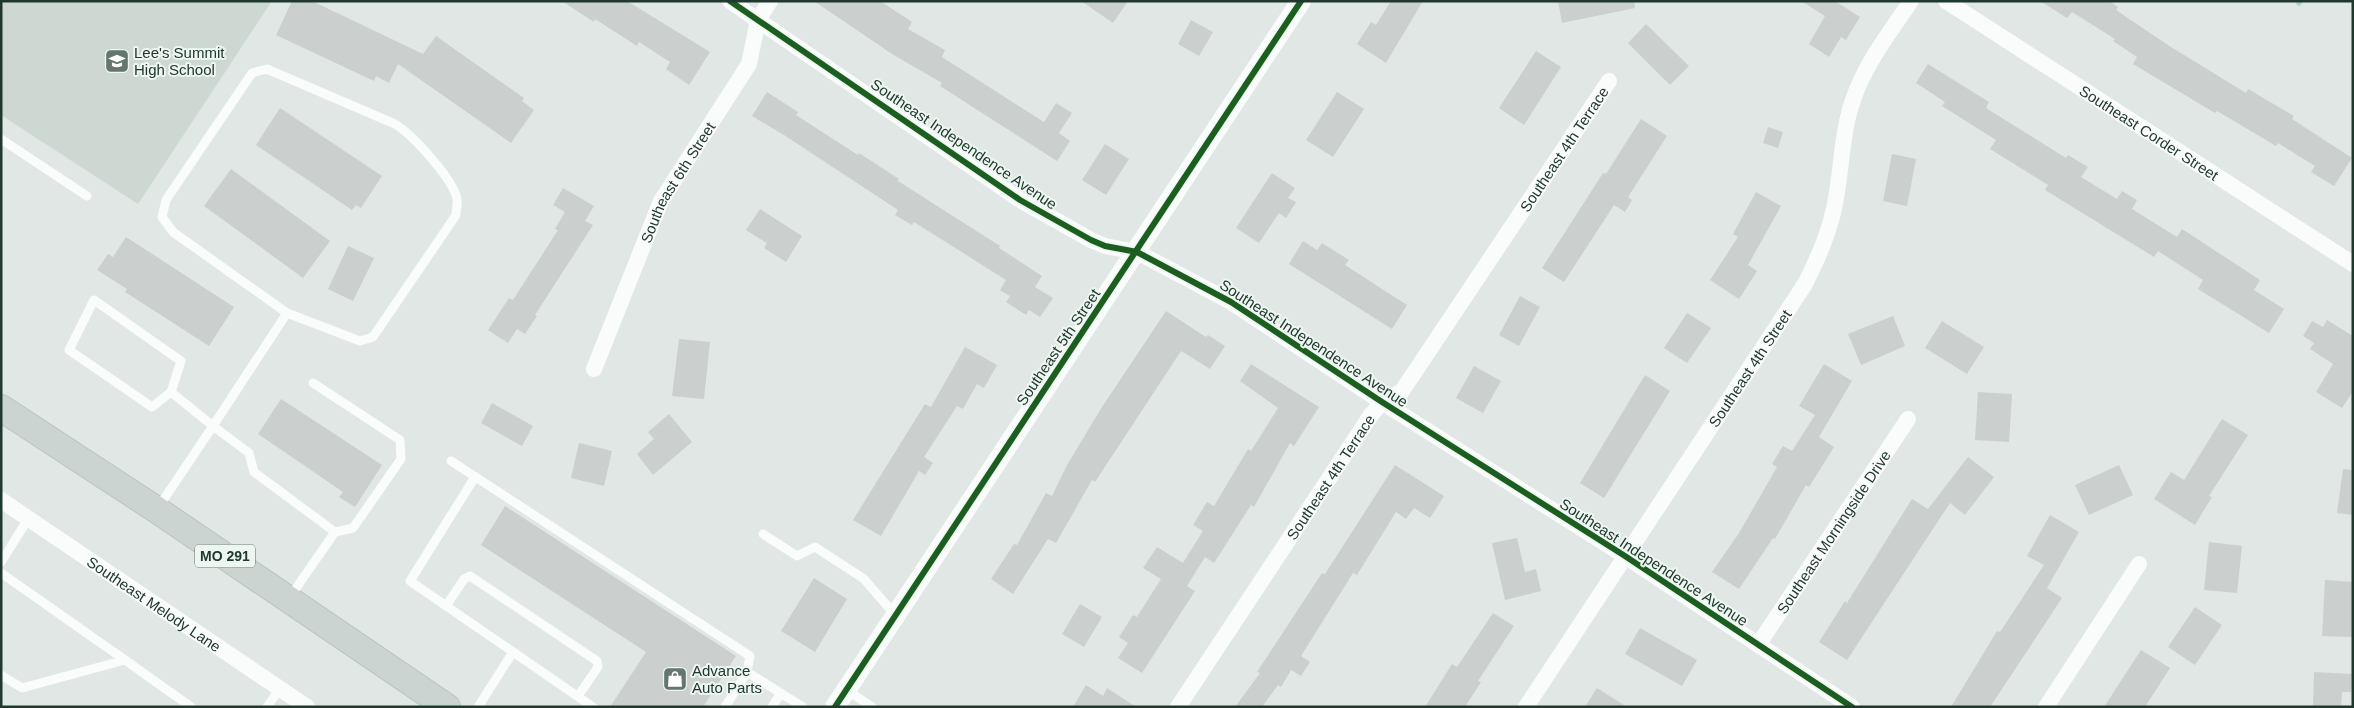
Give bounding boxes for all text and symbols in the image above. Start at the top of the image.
place label: Lee's Summit High School [134,44,225,78]
school or university icon: Lee's Summit High School [104,48,130,74]
street label: Southeast Independence Avenue [868,75,1060,213]
street label: Southeast Corder Street [2077,81,2223,184]
street label: Southeast 4th Terrace [1516,83,1611,215]
street label: Southeast 6th Street [637,118,719,245]
street label: Southeast Independence Avenue [1217,276,1411,410]
street label: Southeast 5th Street [1013,285,1104,408]
street label: Southeast 4th Street [1705,306,1795,430]
street label: Southeast 4th Terrace [1283,411,1378,543]
street label: Southeast Morningside Drive [1773,447,1894,617]
street label: Southeast Independence Avenue [1557,495,1751,629]
road number: MO 291 [195,544,255,568]
street label: Southeast Melody Lane [84,552,224,655]
place label: Advance Auto Parts [692,662,762,696]
shop icon: Advance Auto Parts [662,666,688,692]

